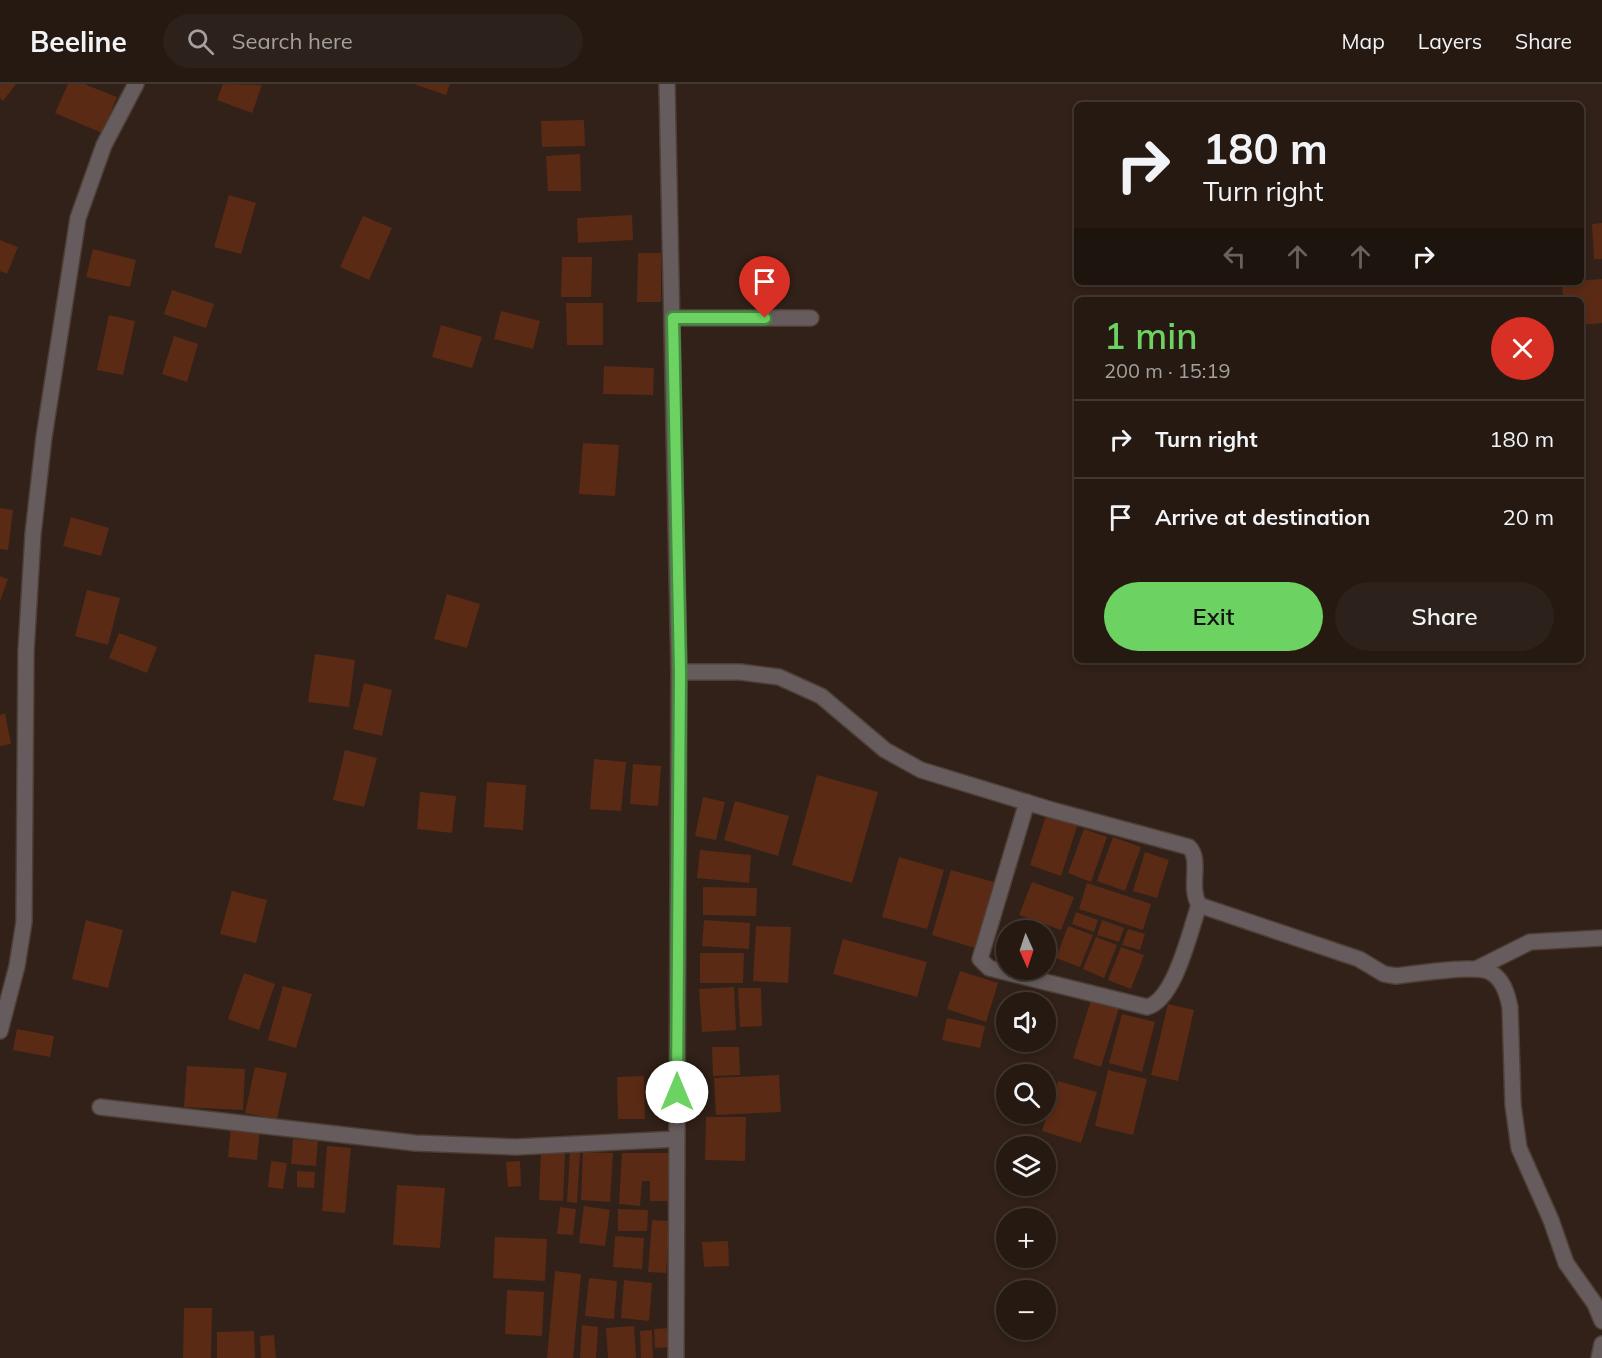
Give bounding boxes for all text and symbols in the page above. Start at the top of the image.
search box [163,14,583,68]
text: Beeline [30,24,127,59]
icon: search [184,25,217,58]
text: Search here [232,27,353,55]
text: Map [1342,28,1385,54]
text: Layers [1418,28,1482,54]
text: Share [1515,28,1572,54]
text: 180 m [1203,122,1328,175]
icon: right [1104,126,1182,204]
text: Turn right [1203,174,1323,208]
icon: left [1218,240,1251,273]
icon: ahead [1281,240,1314,273]
icon: ahead [1344,240,1377,273]
icon: right [1407,240,1440,273]
pin [739,256,790,318]
icon: arrive [748,265,781,298]
text: 1 min [1104,313,1198,358]
button: close [1491,317,1554,380]
text: 200 m · 15:19 [1104,358,1230,383]
icon: right [1104,423,1137,456]
text: Turn right [1155,425,1258,453]
text: 180 m [1489,425,1554,453]
icon: arrive [1104,501,1137,534]
text: Arrive at destination [1155,503,1370,531]
text: 20 m [1503,503,1554,531]
button: Exit [1104,582,1323,651]
button: Share [1335,582,1554,651]
north arrow [996,920,1056,980]
map controls [996,920,1056,1340]
button: sound [996,992,1056,1052]
position arrow [645,1060,709,1124]
button: search [996,1064,1056,1124]
button: layers [996,1136,1056,1196]
button: + [996,1208,1056,1268]
button: − [996,1280,1056,1340]

